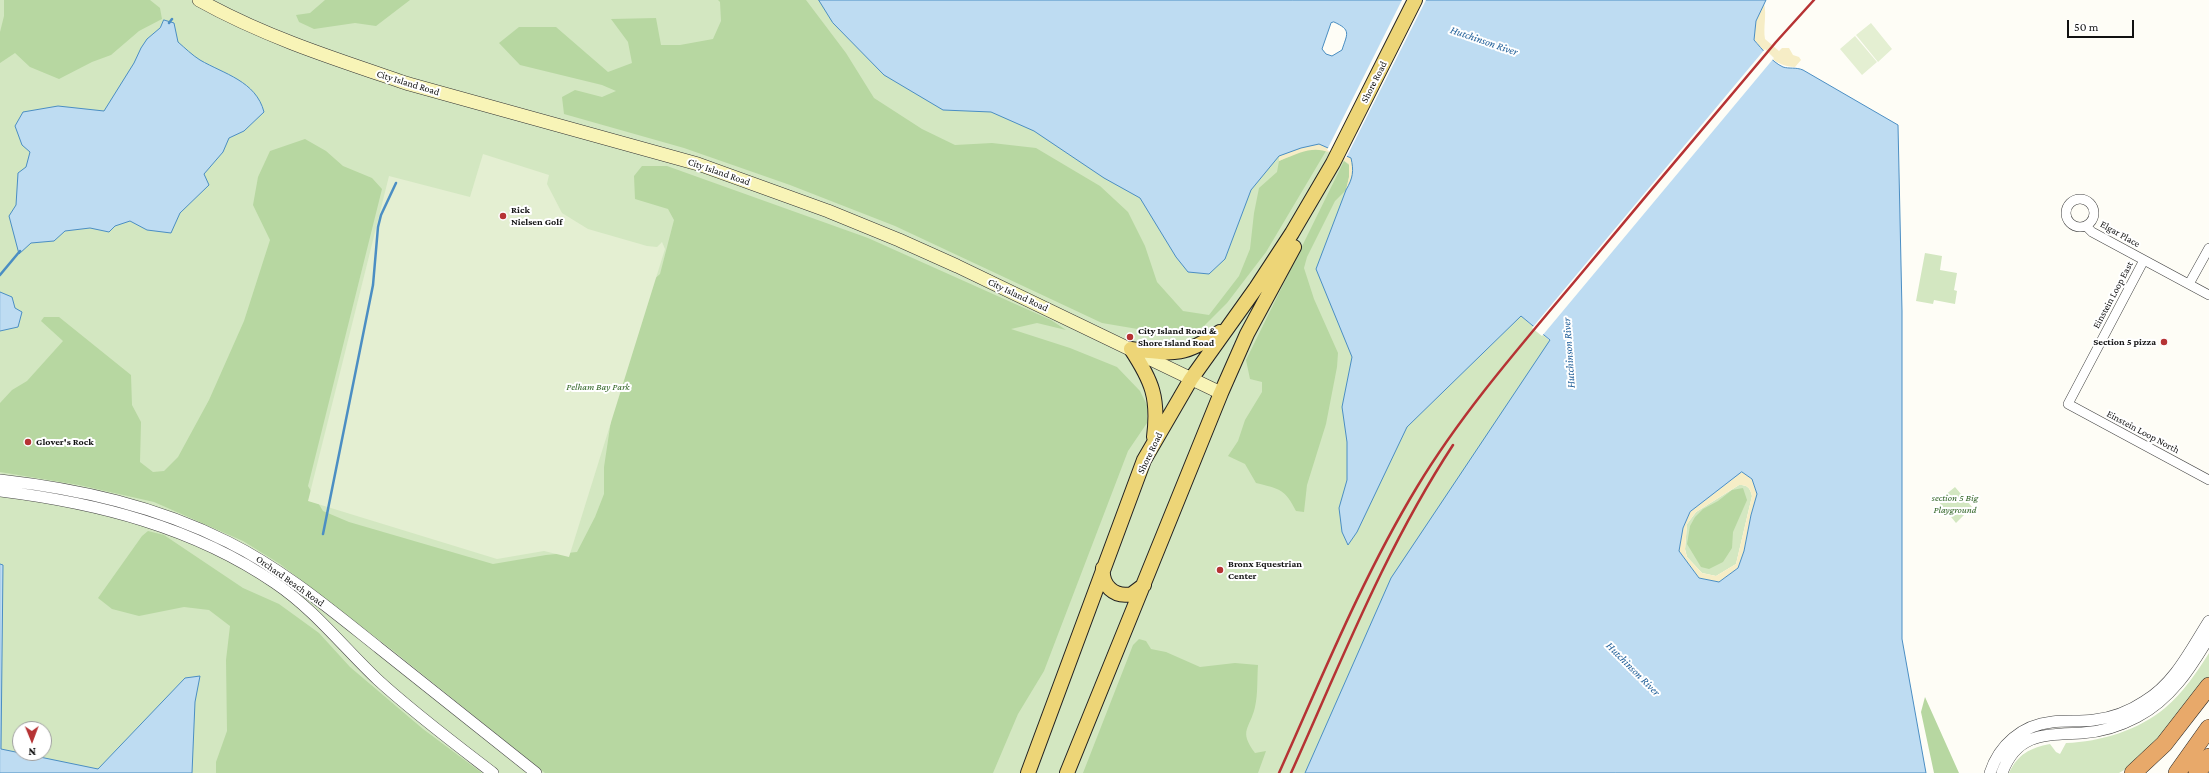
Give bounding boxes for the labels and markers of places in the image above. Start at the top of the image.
place label: Rick Nielsen Golf [511,204,562,228]
marker: Rick Nielsen Golf [498,211,508,221]
place label: City Island Road & Shore Island Road [1138,325,1217,348]
marker: City Island Road & Shore Island Road [1125,332,1135,342]
place label: Section 5 pizza [2093,336,2156,348]
marker: Section 5 pizza [2159,337,2169,347]
place label: Glover's Rock [36,436,94,448]
marker: Glover's Rock [23,437,33,447]
place label: Bronx Equestrian Center [1228,558,1302,582]
marker: Bronx Equestrian Center [1215,565,1225,575]

